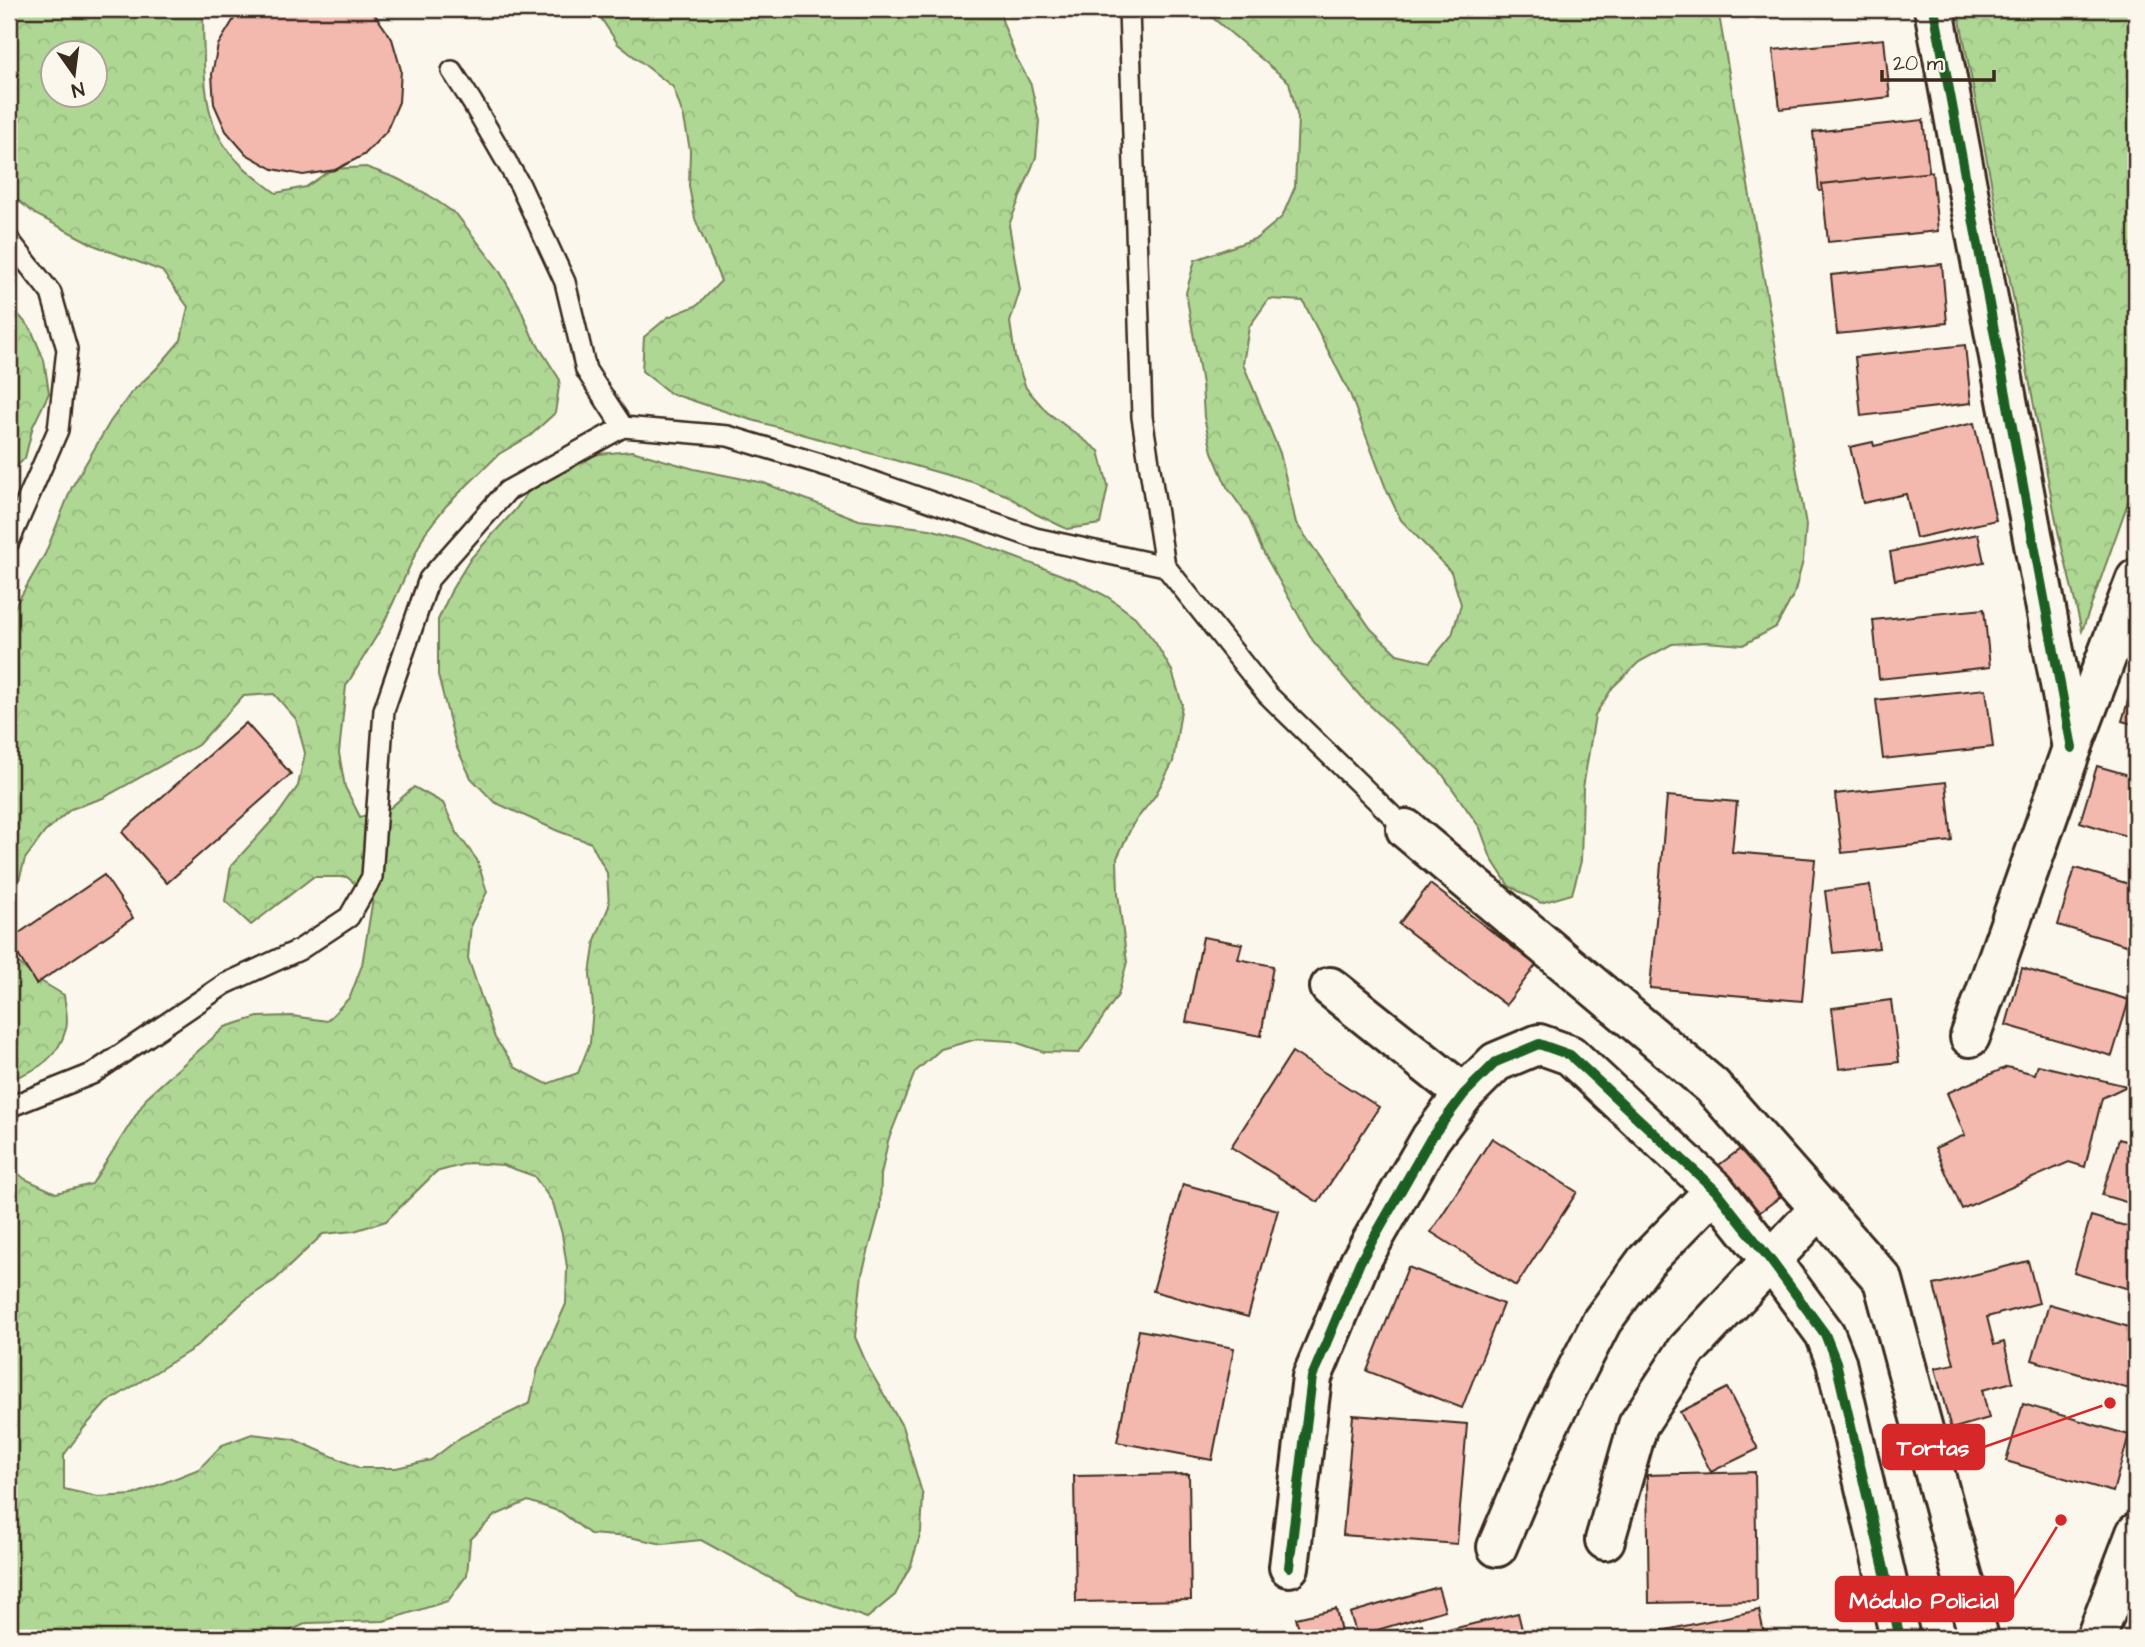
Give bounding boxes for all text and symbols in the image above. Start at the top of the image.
north arrow [38,38,108,108]
scale bar [1882,38,1994,82]
text: 20 m [1893,49,1944,78]
text: N [69,74,87,104]
callout: Tortas [1883,1425,1984,1469]
text: Tortas [1896,1432,1970,1464]
callout: Módulo Policial [1836,1577,2013,1621]
text: Módulo Policial [1849,1585,1999,1617]

